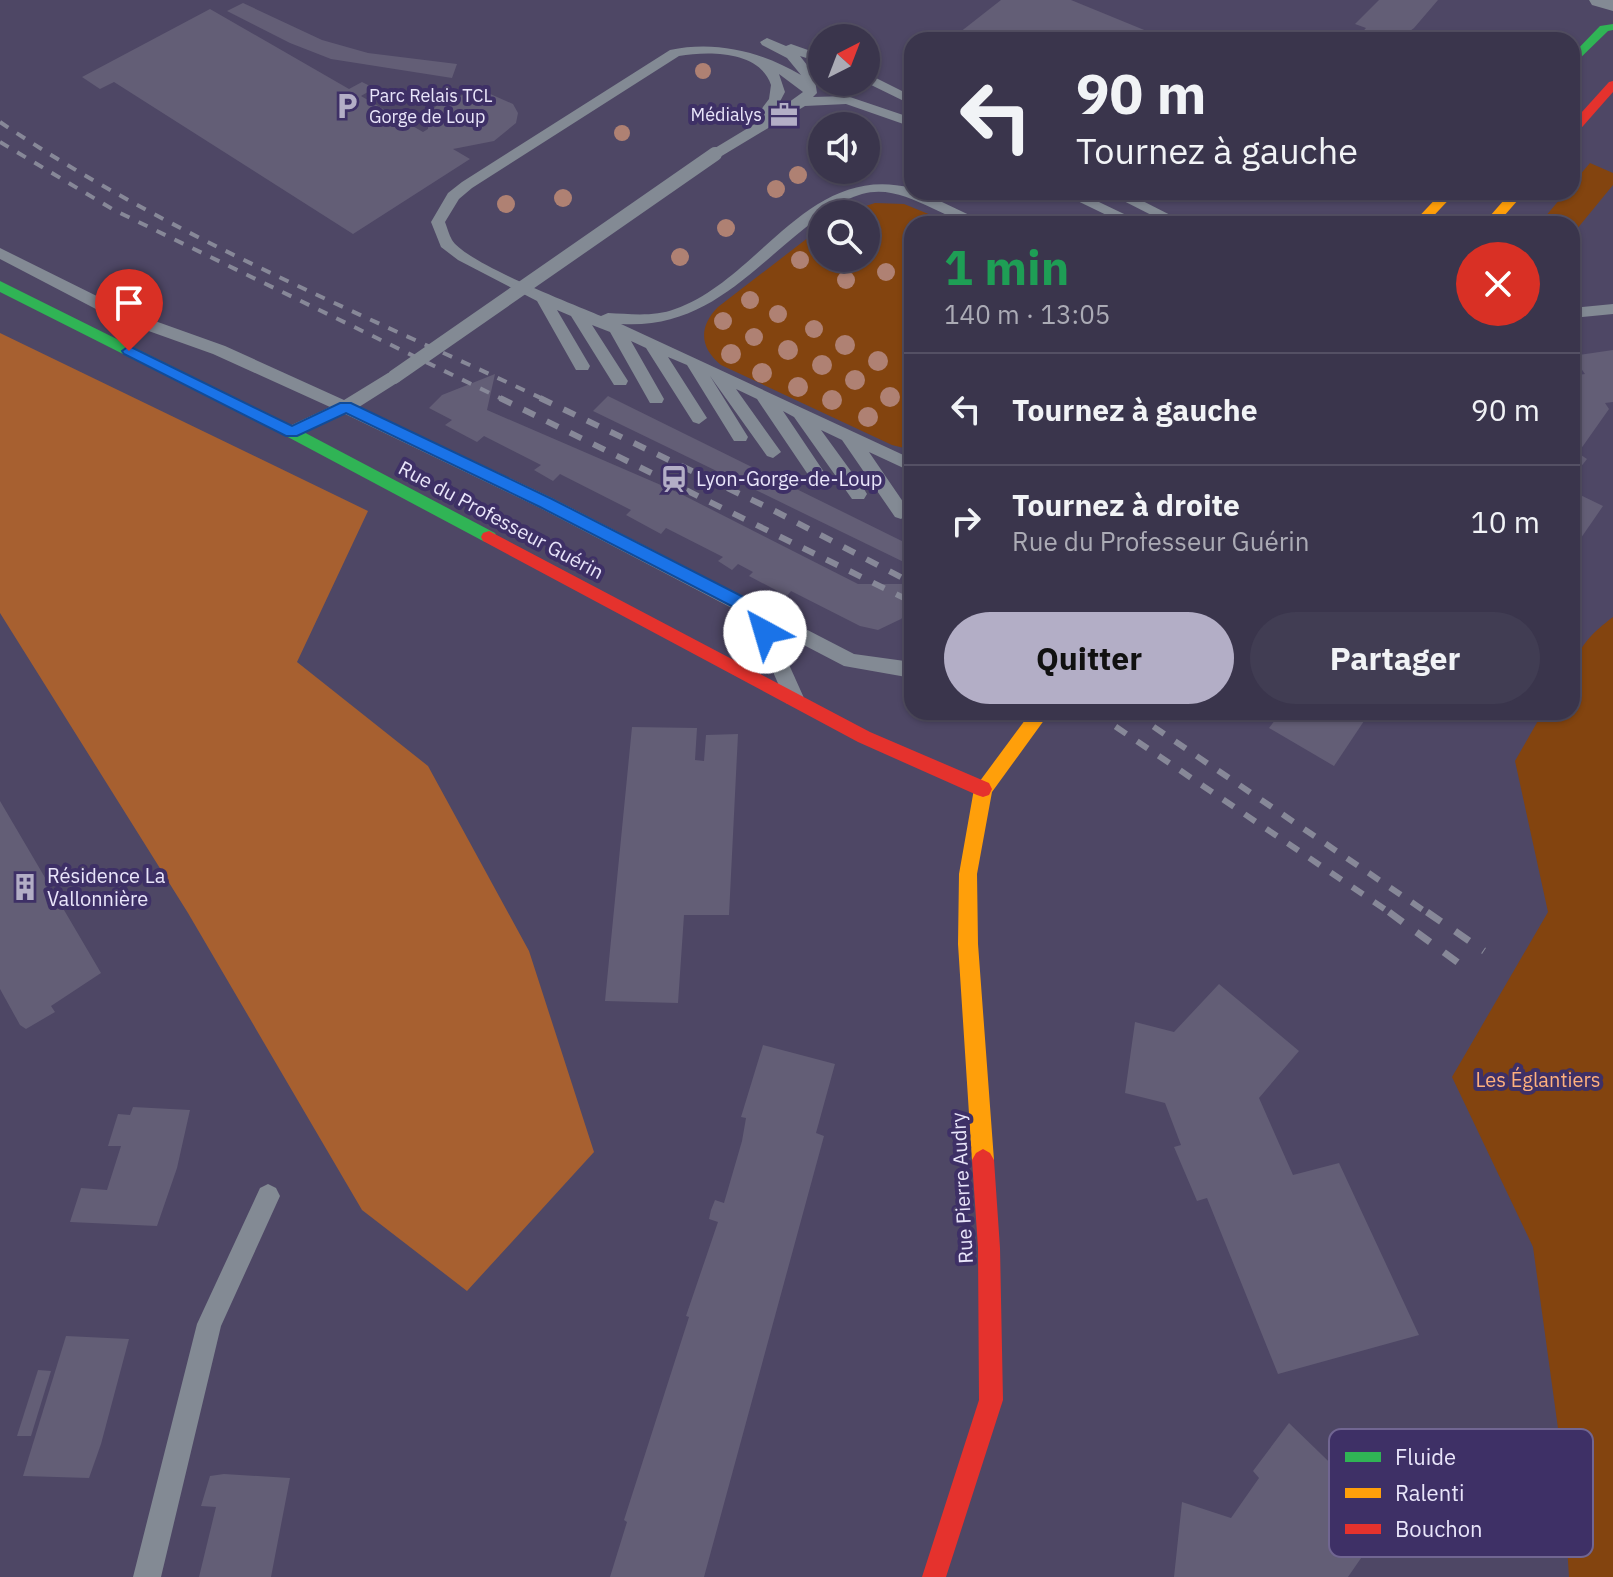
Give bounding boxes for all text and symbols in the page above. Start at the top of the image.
north arrow [808,24,880,96]
map controls [808,24,880,272]
text: 90 m [1076,57,1206,129]
icon: left [944,64,1048,168]
place label: Parc Relais TCL Gorge de Loup [369,84,492,128]
parking icon: Parc Relais TCL Gorge de Loup [332,91,362,121]
office icon: Médialys [769,100,799,130]
place label: Médialys [691,103,762,126]
button: sound [808,112,880,184]
text: Tournez à gauche [1076,127,1358,174]
button: search [808,200,880,272]
text: 1 min [944,236,1069,298]
button: close [1456,242,1540,326]
pin [95,269,163,351]
icon: arrive [107,281,151,325]
text: 140 m · 13:05 [944,297,1110,331]
icon: left [944,387,988,431]
text: Tournez à gauche [1012,390,1258,429]
text: 90 m [1471,390,1540,429]
street label: Rue du Professeur Guérin [394,454,609,585]
station icon: Lyon-Gorge-de-Loup [659,464,689,494]
place label: Lyon-Gorge-de-Loup [696,465,882,492]
text: Tournez à droite [1012,485,1240,524]
icon: right [944,499,988,543]
text: 10 m [1471,502,1540,541]
text: Rue du Professeur Guérin [1012,524,1310,558]
position arrow [723,590,807,674]
button: Quitter [944,612,1234,704]
button: Partager [1250,612,1540,704]
place label: Résidence La Vallonnière [47,862,166,912]
building icon: Résidence La Vallonnière [10,872,40,902]
park label: Les Églantiers [1476,1066,1600,1093]
street label: Rue Pierre Audry [944,1112,979,1264]
legend [1329,1429,1593,1557]
text: Fluide [1395,1442,1456,1471]
text: Ralenti [1395,1478,1464,1507]
text: Bouchon [1395,1514,1483,1543]

